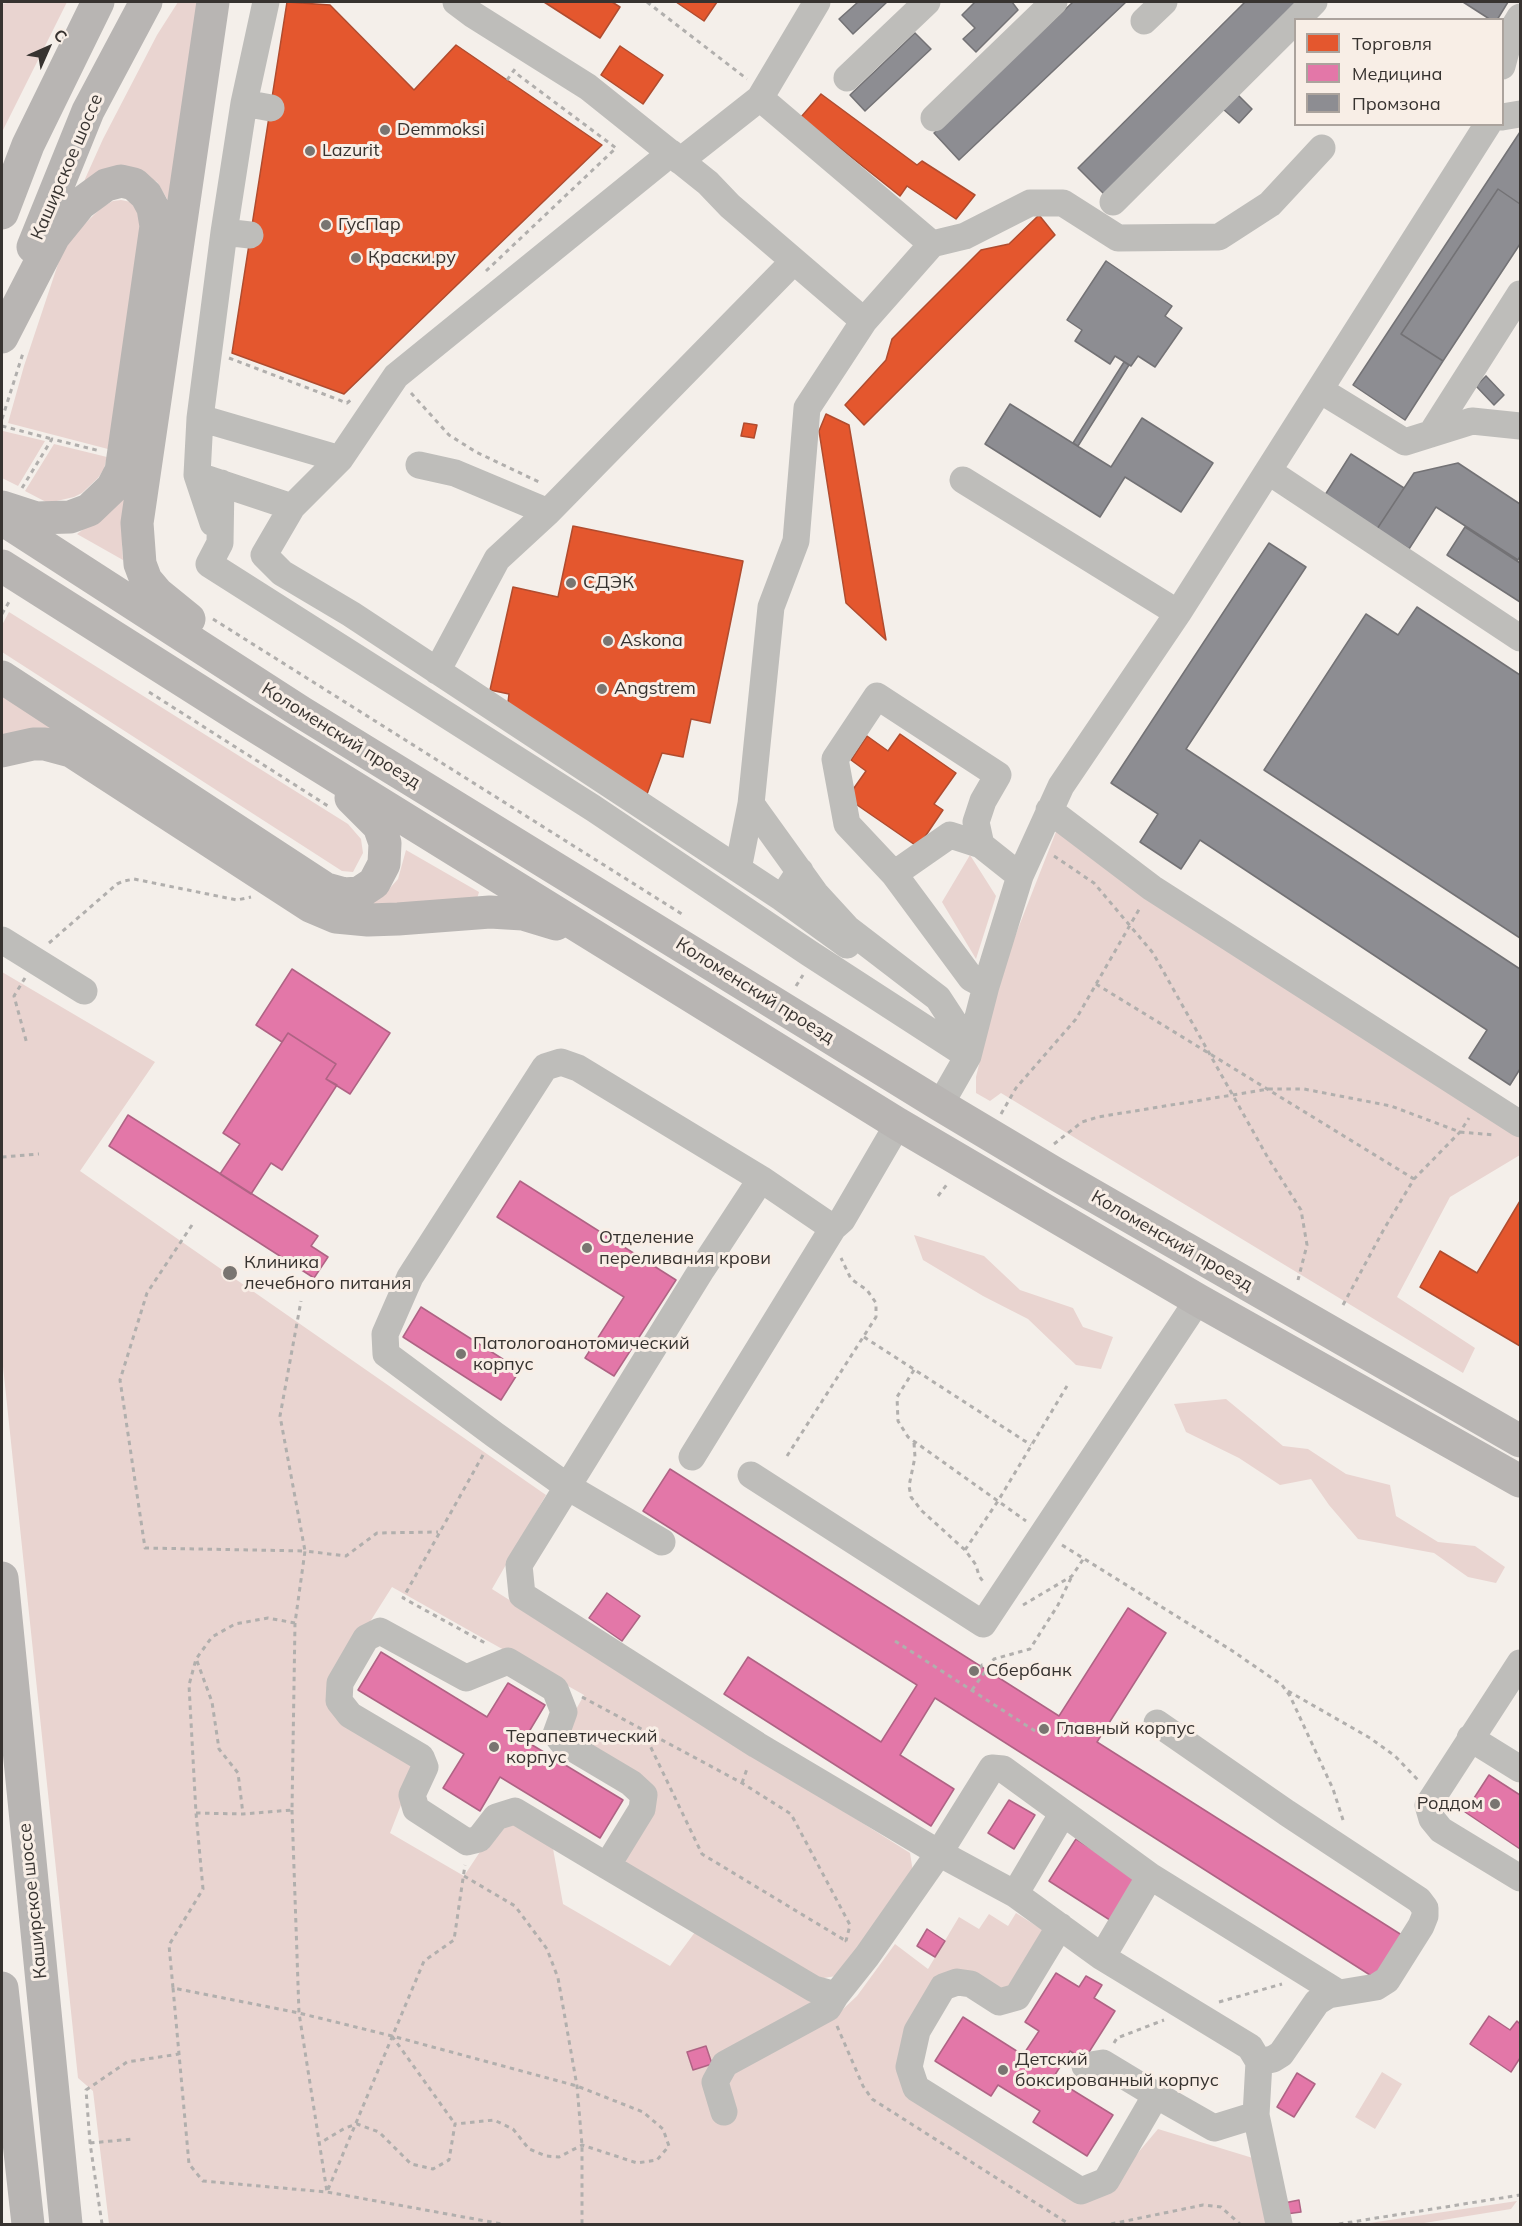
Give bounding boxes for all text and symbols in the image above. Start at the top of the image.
north arrow [18,18,78,78]
legend [1294,18,1504,126]
text: С [50,24,72,46]
text: Торговля [1352,32,1432,55]
text: Медицина [1352,62,1443,85]
street label: Каширское шоссе [26,91,108,243]
text: Промзона [1352,92,1441,115]
place label: Demmoksi [397,119,484,141]
marker: Demmoksi [378,123,392,137]
place label: Lazurit [322,140,379,162]
marker: Lazurit [303,144,317,158]
place label: ГусПар [338,214,401,236]
marker: ГусПар [319,218,333,232]
place label: Краски.ру [368,247,456,269]
marker: Краски.ру [349,251,363,265]
place label: СДЭК [583,572,634,594]
marker: СДЭК [564,576,578,590]
place label: Askona [620,630,683,652]
marker: Askona [601,634,615,648]
street label: Коломенский проезд [258,678,424,794]
place label: Angstrem [614,678,696,700]
marker: Angstrem [595,682,609,696]
street label: Коломенский проезд [672,933,838,1049]
street label: Коломенский проезд [1087,1186,1257,1296]
place label: Отделение переливания крови [599,1227,771,1270]
marker: Отделение переливания крови [580,1241,594,1255]
place label: Клиника лечебного питания [244,1252,411,1294]
marker: Клиника лечебного питания [221,1264,239,1282]
place label: Патологоанотомический корпус [473,1333,690,1376]
marker: Патологоанотомический корпус [454,1347,468,1361]
place label: Сбербанк [986,1660,1072,1682]
marker: Сбербанк [967,1664,981,1678]
place label: Главный корпус [1056,1718,1195,1740]
marker: Главный корпус [1037,1722,1051,1736]
place label: Терапевтический корпус [506,1726,658,1768]
marker: Терапевтический корпус [487,1740,501,1754]
place label: Роддом [1417,1793,1483,1815]
marker: Роддом [1488,1797,1502,1811]
street label: Каширское шоссе [14,1822,52,1980]
place label: Детский боксированный корпус [1015,2049,1219,2092]
marker: Детский боксированный корпус [996,2063,1010,2077]

